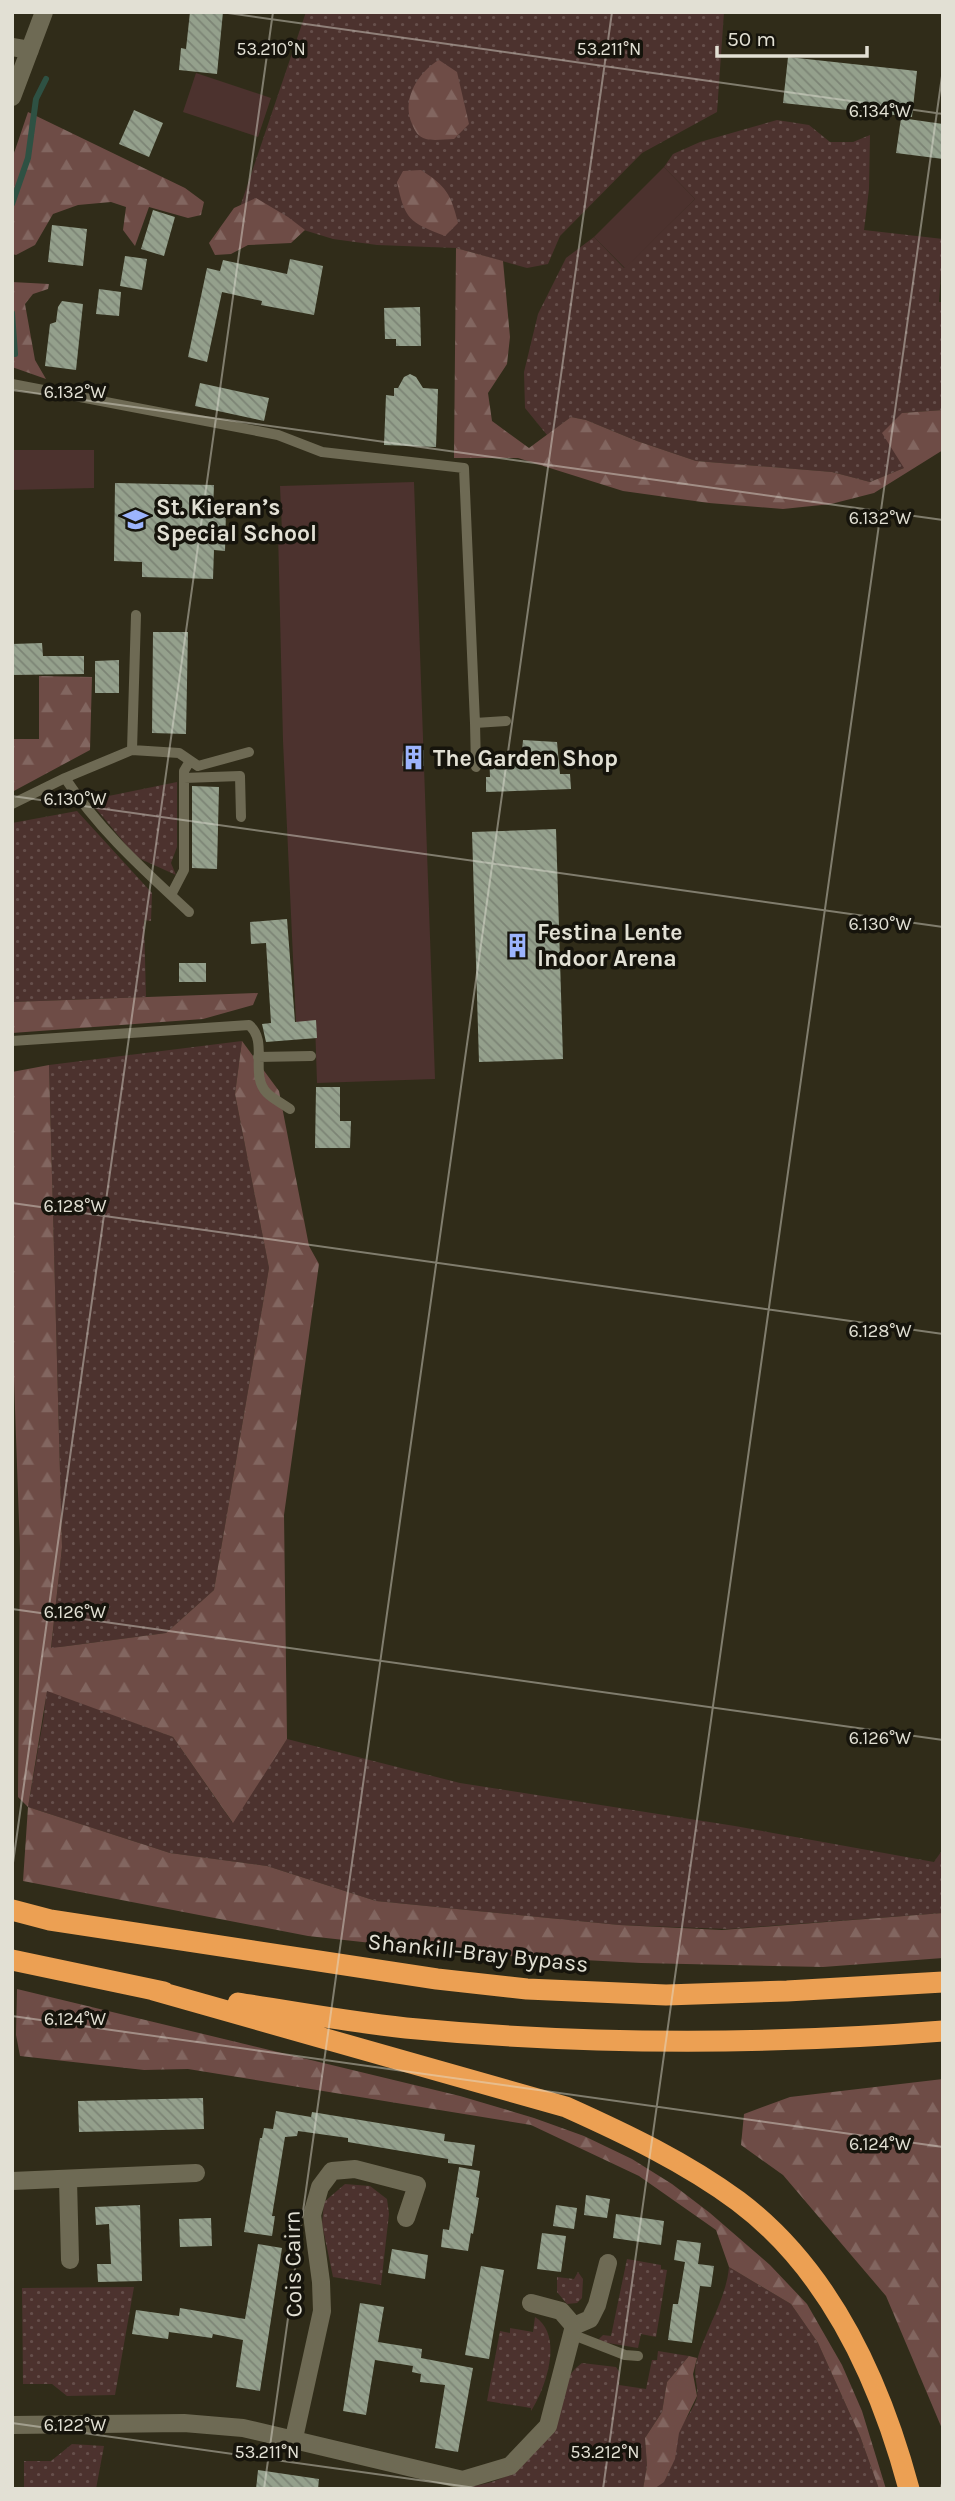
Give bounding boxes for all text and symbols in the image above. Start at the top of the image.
scale bar [717,14,867,58]
text: 50 m [727,27,776,51]
text: 53.210°N [236,38,306,60]
text: 53.211°N [577,38,641,60]
text: 6.134°W [849,100,911,122]
text: 6.132°W [44,381,106,403]
place label: St. Kieran’s Special School [156,494,317,547]
school or university icon: St. Kieran’s Special School [122,506,150,534]
text: 6.132°W [849,507,911,529]
building icon: The Garden Shop [399,744,427,772]
place label: The Garden Shop [433,745,618,772]
text: 6.130°W [43,788,107,810]
text: 6.130°W [848,913,912,935]
place label: Festina Lente Indoor Arena [537,919,683,972]
building icon: Festina Lente Indoor Arena [503,931,531,959]
text: 6.128°W [43,1195,107,1217]
text: 6.128°W [848,1320,912,1342]
text: 6.126°W [44,1601,106,1623]
text: 6.126°W [849,1727,911,1749]
street label: Shankill-Bray Bypass [366,1928,590,1978]
text: 6.124°W [44,2008,106,2030]
text: 6.124°W [849,2133,911,2155]
street label: Cois Cairn [279,2210,307,2318]
text: 6.122°W [44,2414,106,2436]
text: 53.211°N [235,2441,299,2463]
text: 53.212°N [570,2441,640,2463]

